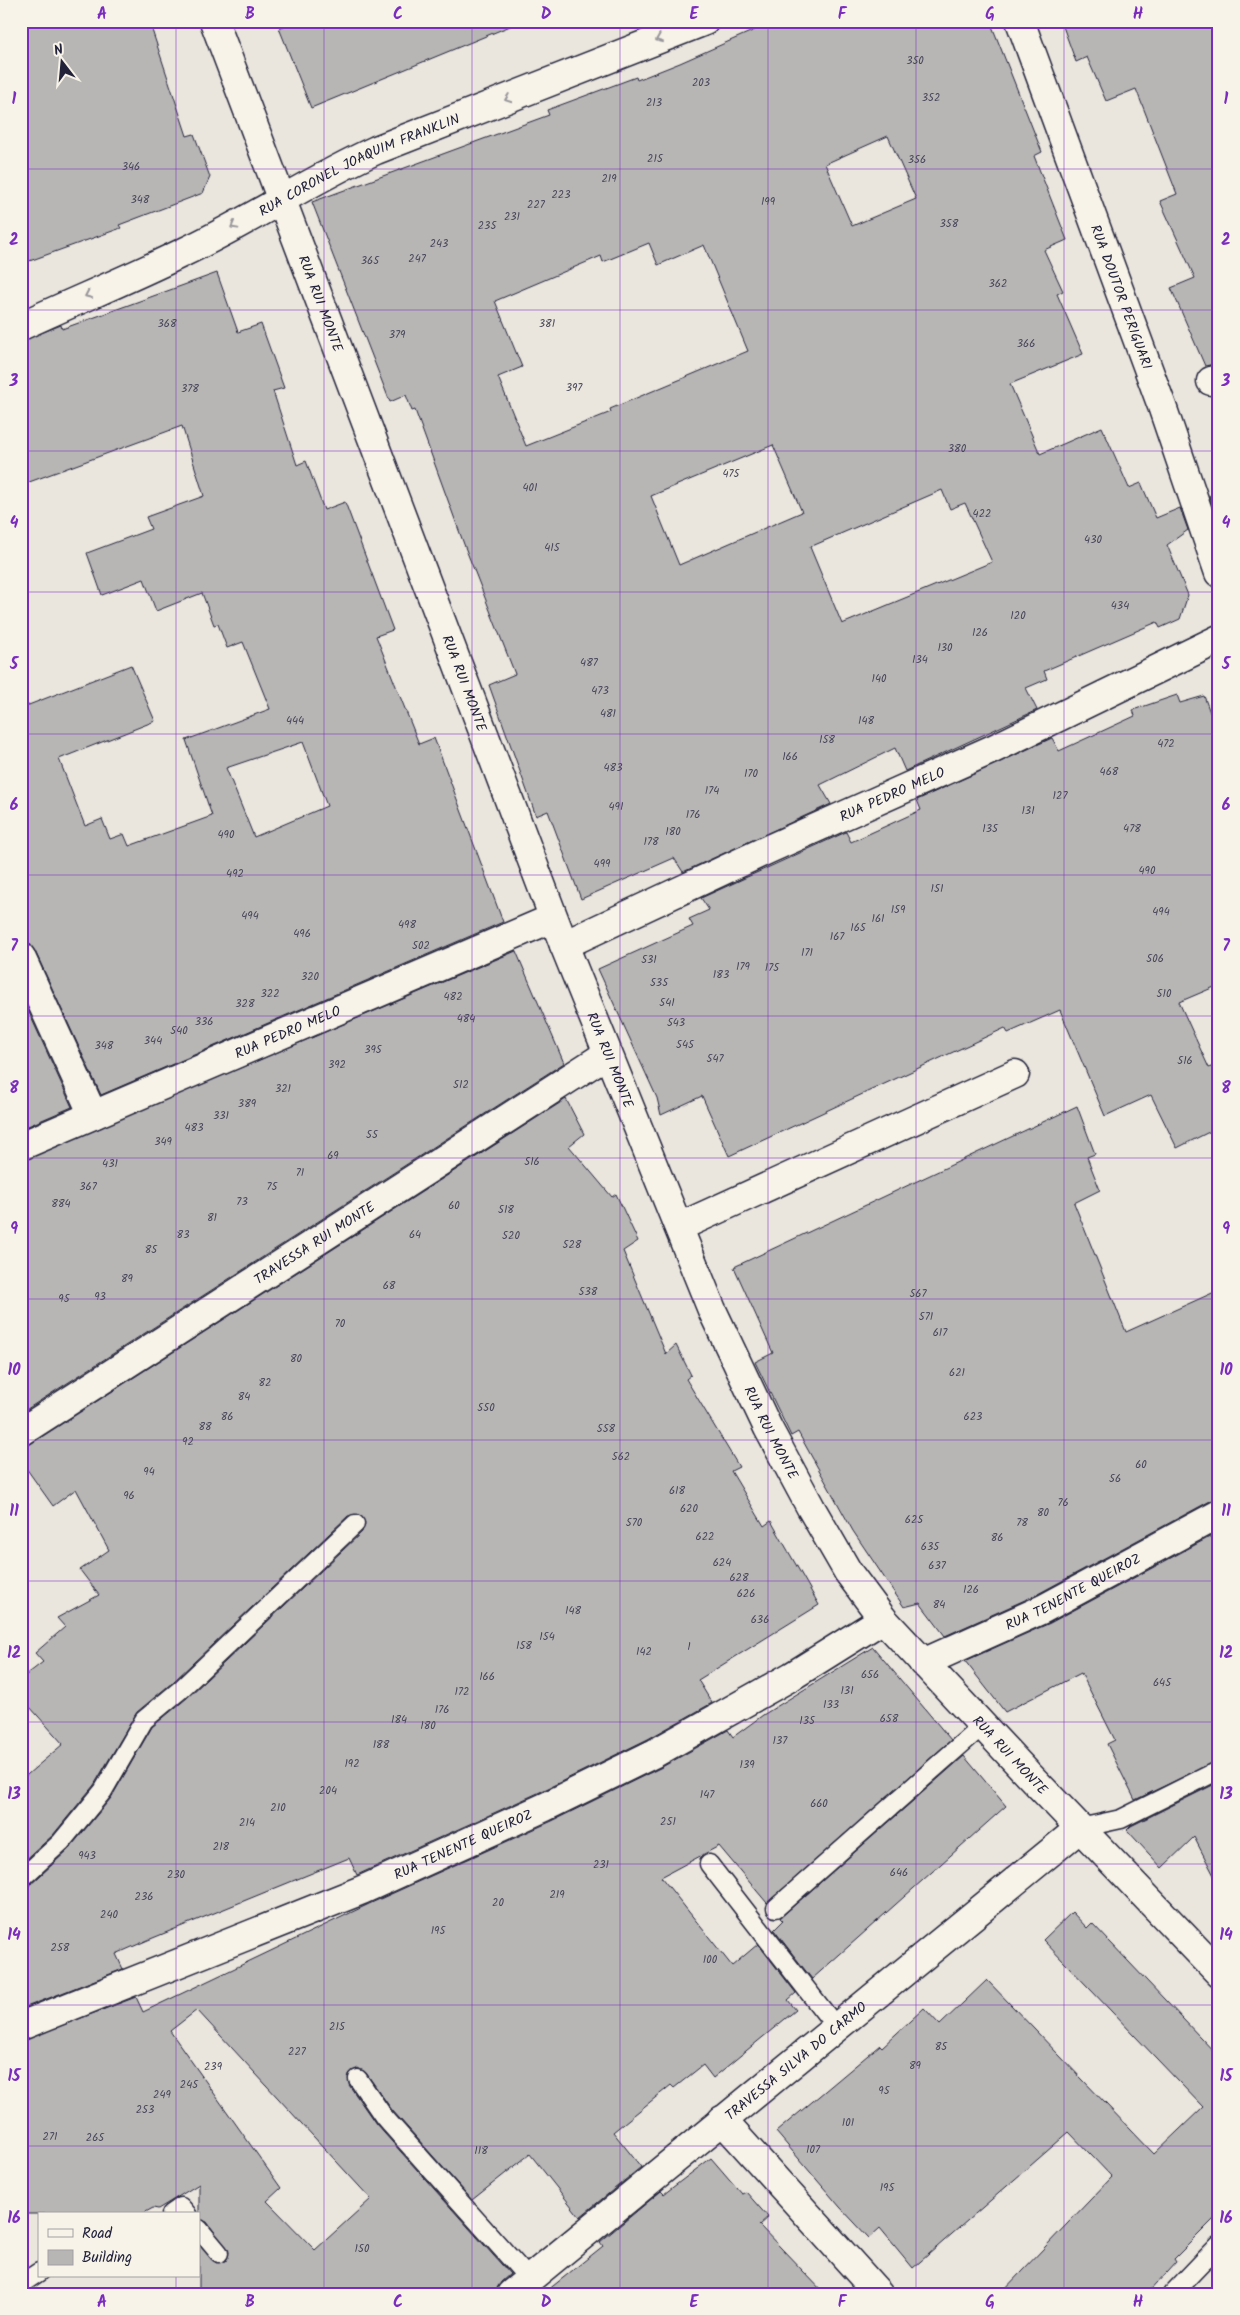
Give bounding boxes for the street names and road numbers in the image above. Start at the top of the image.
street label: RUA CORONEL JOAQUIM FRANKLIN [255,108,464,223]
street label: RUA DOUTOR PERIGUARI [1084,222,1157,373]
street label: RUA RUI MONTE [292,252,349,356]
street label: RUA RUI MONTE [435,632,493,736]
street label: RUA PEDRO MELO [836,762,949,828]
street label: RUA PEDRO MELO [231,1000,345,1065]
street label: RUA RUI MONTE [580,1009,639,1112]
street label: TRAVESSA RUI MONTE [250,1196,380,1291]
street label: RUA RUI MONTE [738,1383,804,1484]
street label: RUA TENENTE QUEIROZ [1002,1548,1145,1637]
street label: RUA RUI MONTE [967,1711,1053,1801]
street label: RUA TENENTE QUEIROZ [390,1804,536,1886]
street label: TRAVESSA SILVA DO CARMO [721,1996,872,2126]

